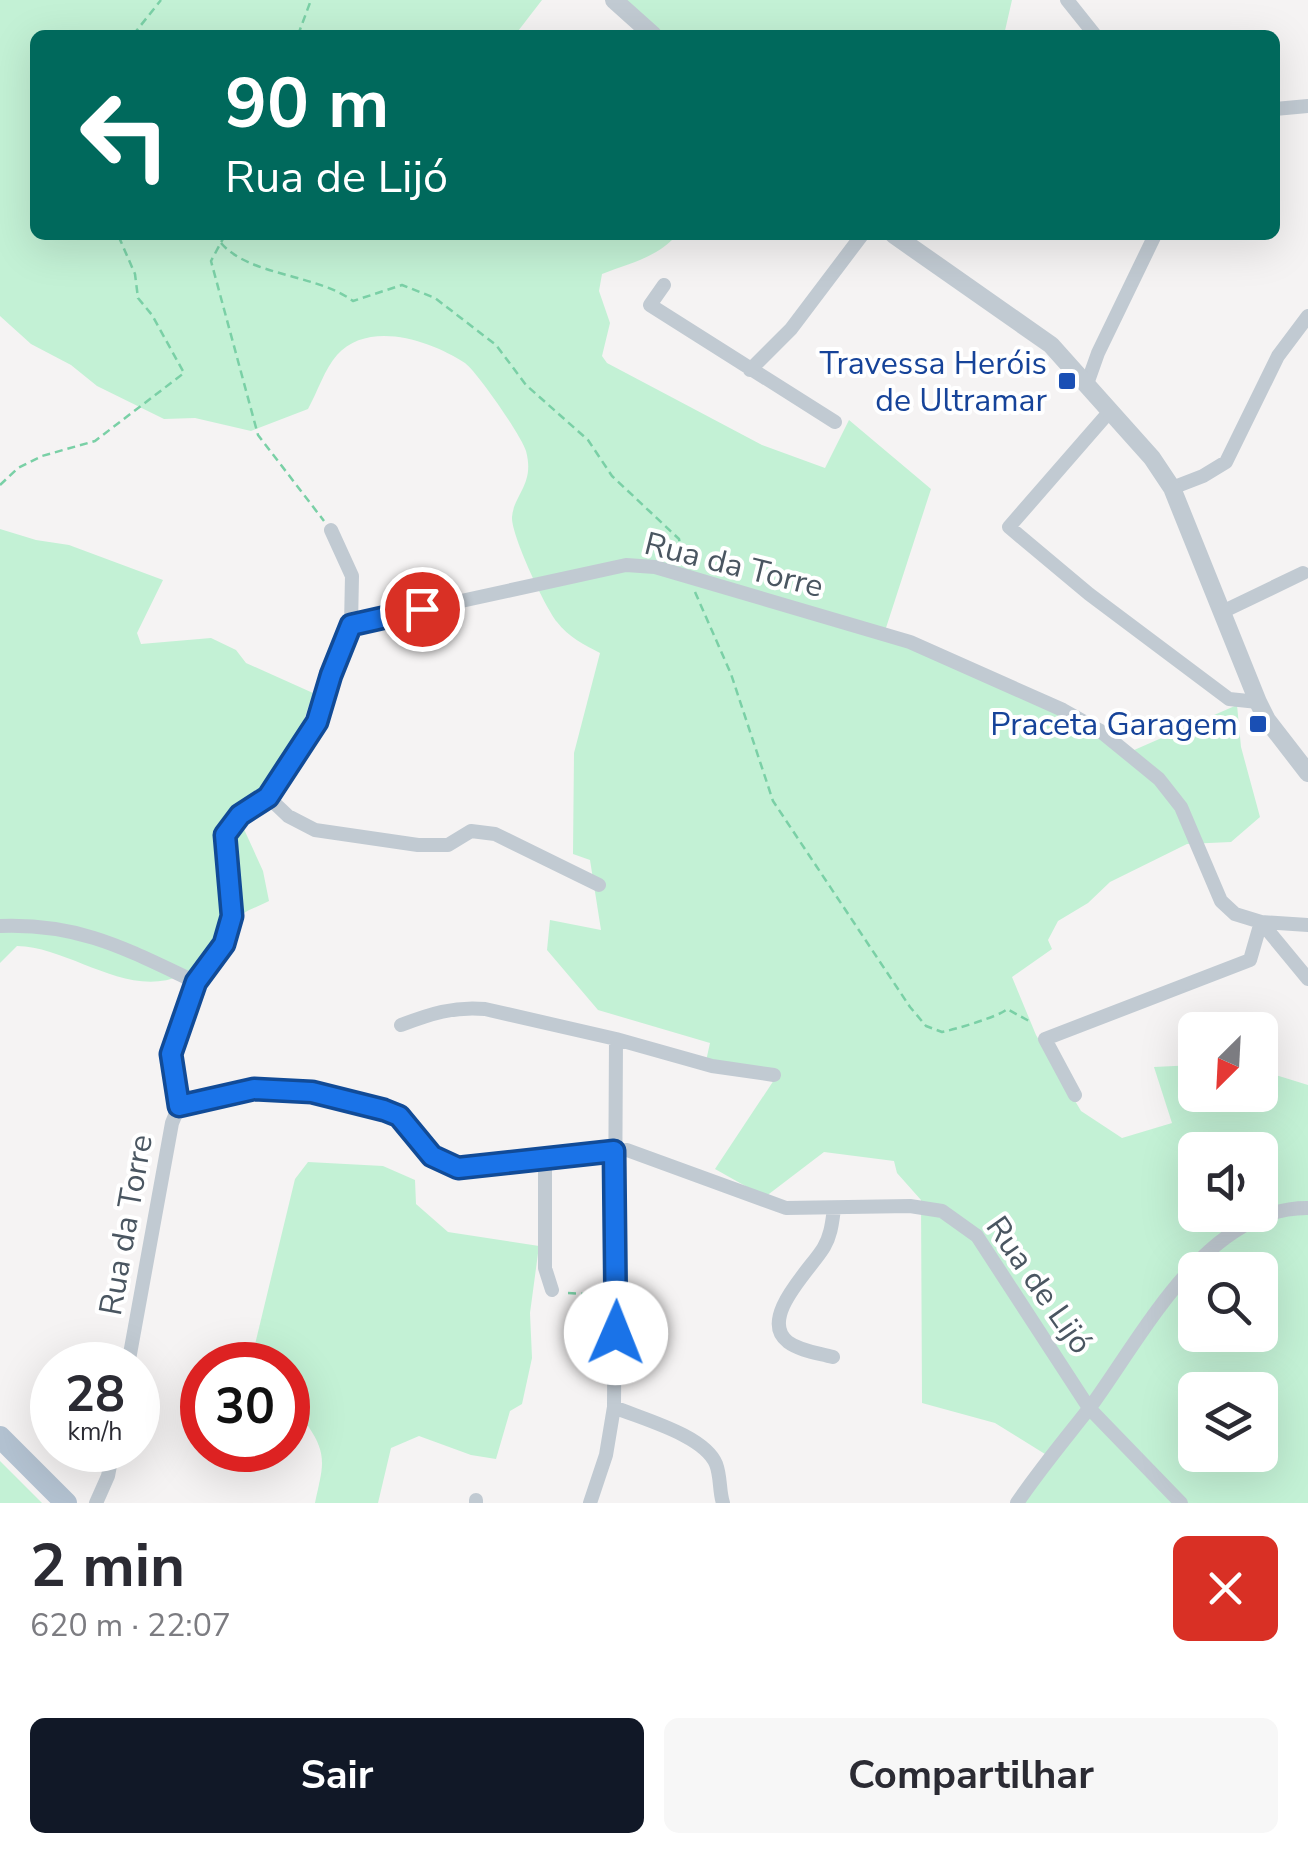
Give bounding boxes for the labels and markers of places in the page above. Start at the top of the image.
place label: Travessa Heróis de Ultramar [820,342,1048,422]
marker: Travessa Heróis de Ultramar [1056,370,1078,392]
pin [380,567,465,652]
place label: Praceta Garagem [990,703,1238,746]
marker: Praceta Garagem [1247,713,1269,735]

